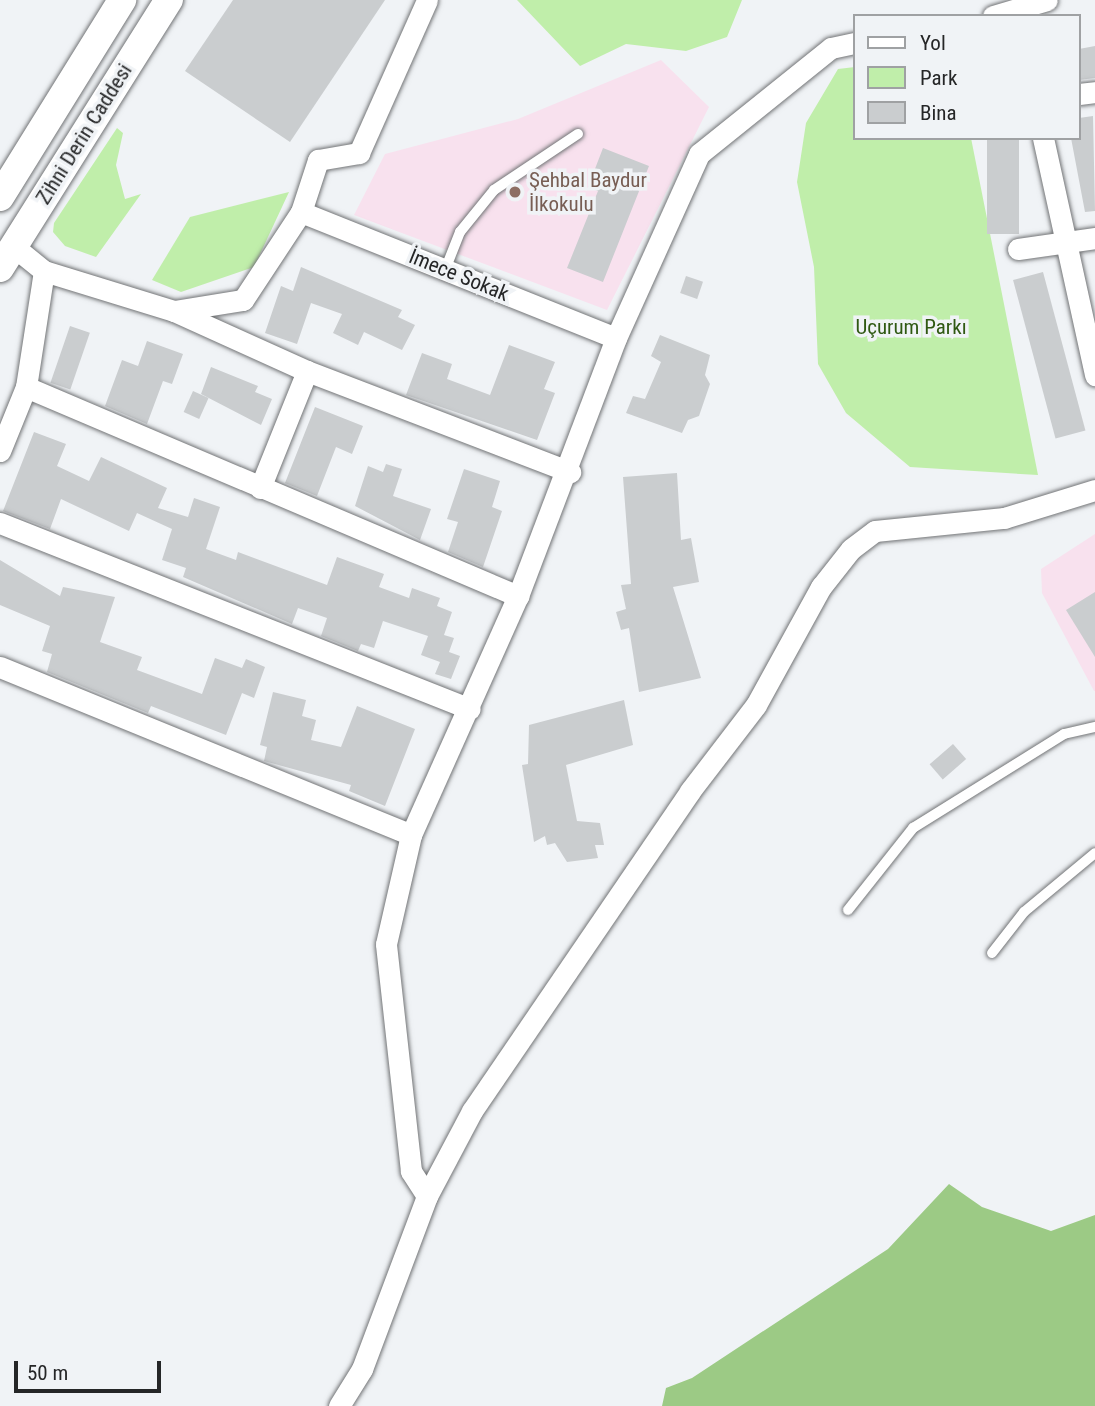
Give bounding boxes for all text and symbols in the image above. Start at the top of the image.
legend [853,14,1081,140]
text: Yol [920,31,946,55]
street label: Zihni Derin Caddesi [31,59,137,209]
text: Park [920,66,957,90]
text: Bina [920,101,957,125]
place label: Şehbal Baydur İlkokulu [529,167,647,217]
marker: Şehbal Baydur İlkokulu [507,184,523,200]
street label: İmece Sokak [405,244,513,306]
park label: Uçurum Parkı [855,314,967,340]
scale bar [18,1346,164,1390]
text: 50 m [27,1361,68,1385]

